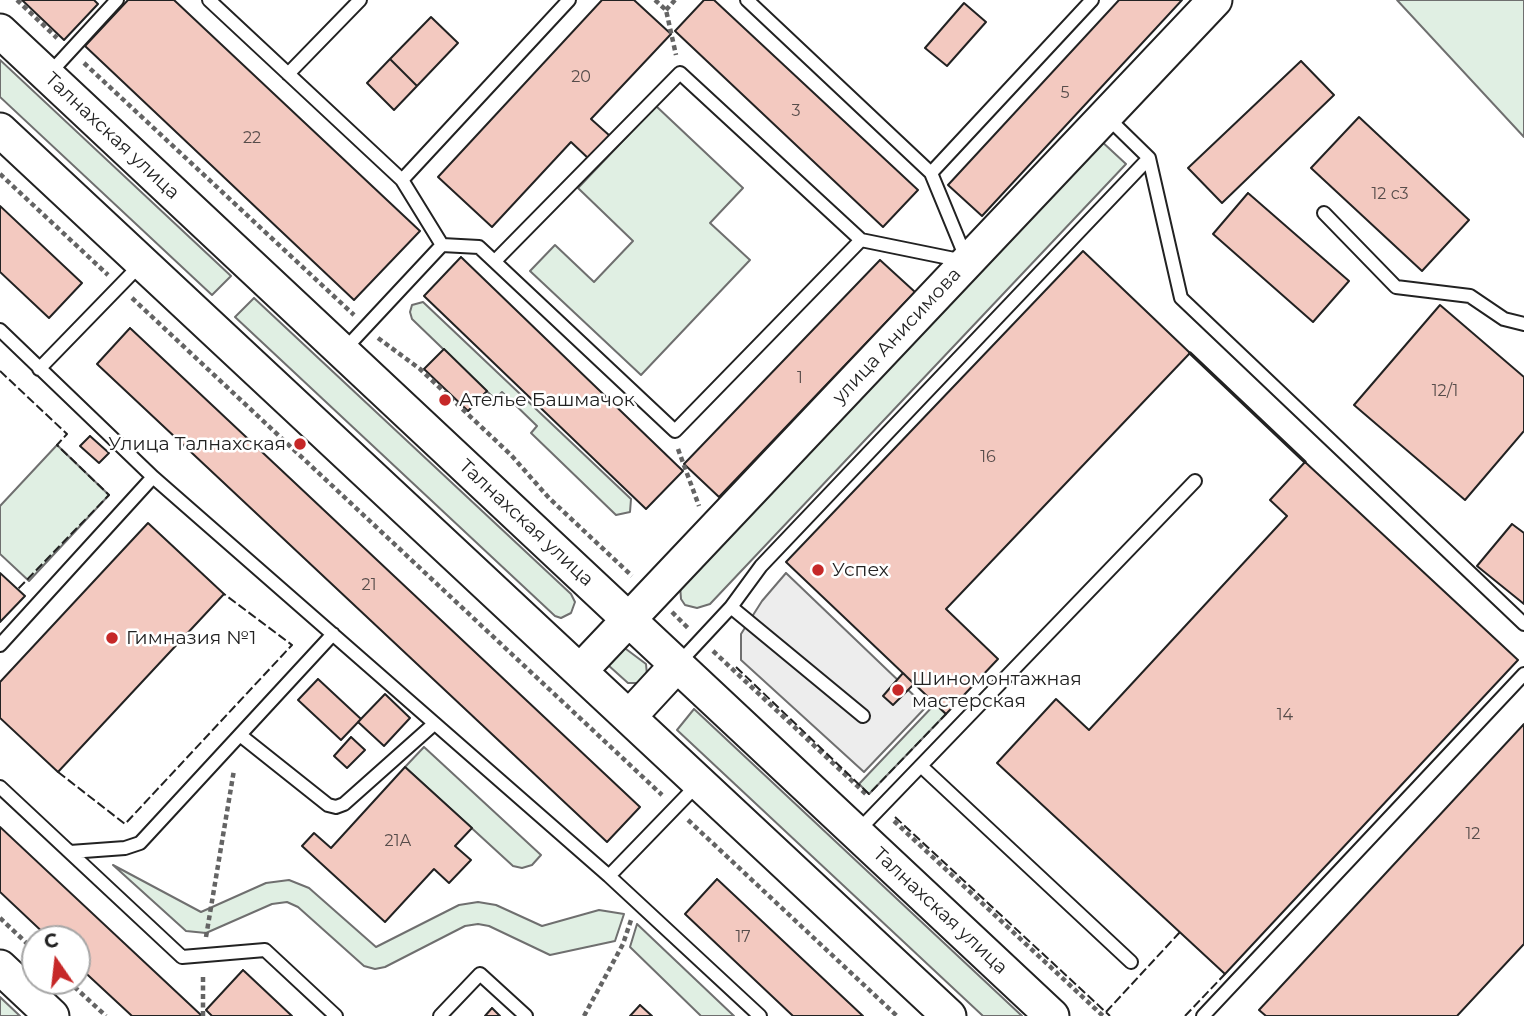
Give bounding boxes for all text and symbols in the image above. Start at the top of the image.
house number: 20 [571,67,591,87]
street label: Талнахская улица [40,68,184,204]
house number: 5 [1060,83,1070,103]
house number: 3 [791,101,801,121]
house number: 22 [243,128,261,148]
house number: 12 с3 [1372,184,1408,204]
street label: улица Анисимова [828,263,966,409]
house number: 1 [797,368,803,388]
house number: 12/1 [1432,381,1458,401]
place label: Ателье Башмачок [459,389,635,411]
marker: Ателье Башмачок [437,392,453,408]
place label: Улица Талнахская [108,433,286,455]
marker: Улица Талнахская [292,436,308,452]
house number: 16 [980,447,996,467]
street label: Талнахская улица [454,455,598,591]
place label: Успех [832,559,889,581]
marker: Успех [810,562,826,578]
house number: 21 [362,575,376,595]
place label: Гимназия №1 [126,627,256,649]
marker: Гимназия №1 [104,630,120,646]
place label: Шиномонтажная мастерская [912,668,1082,712]
marker: Шиномонтажная мастерская [890,682,906,698]
house number: 14 [1277,705,1293,725]
house number: 12 [1466,824,1480,844]
house number: 21А [385,831,411,851]
street label: Талнахская улица [868,843,1012,979]
north arrow [21,925,91,995]
house number: 17 [735,927,751,947]
text: С [42,928,61,954]

